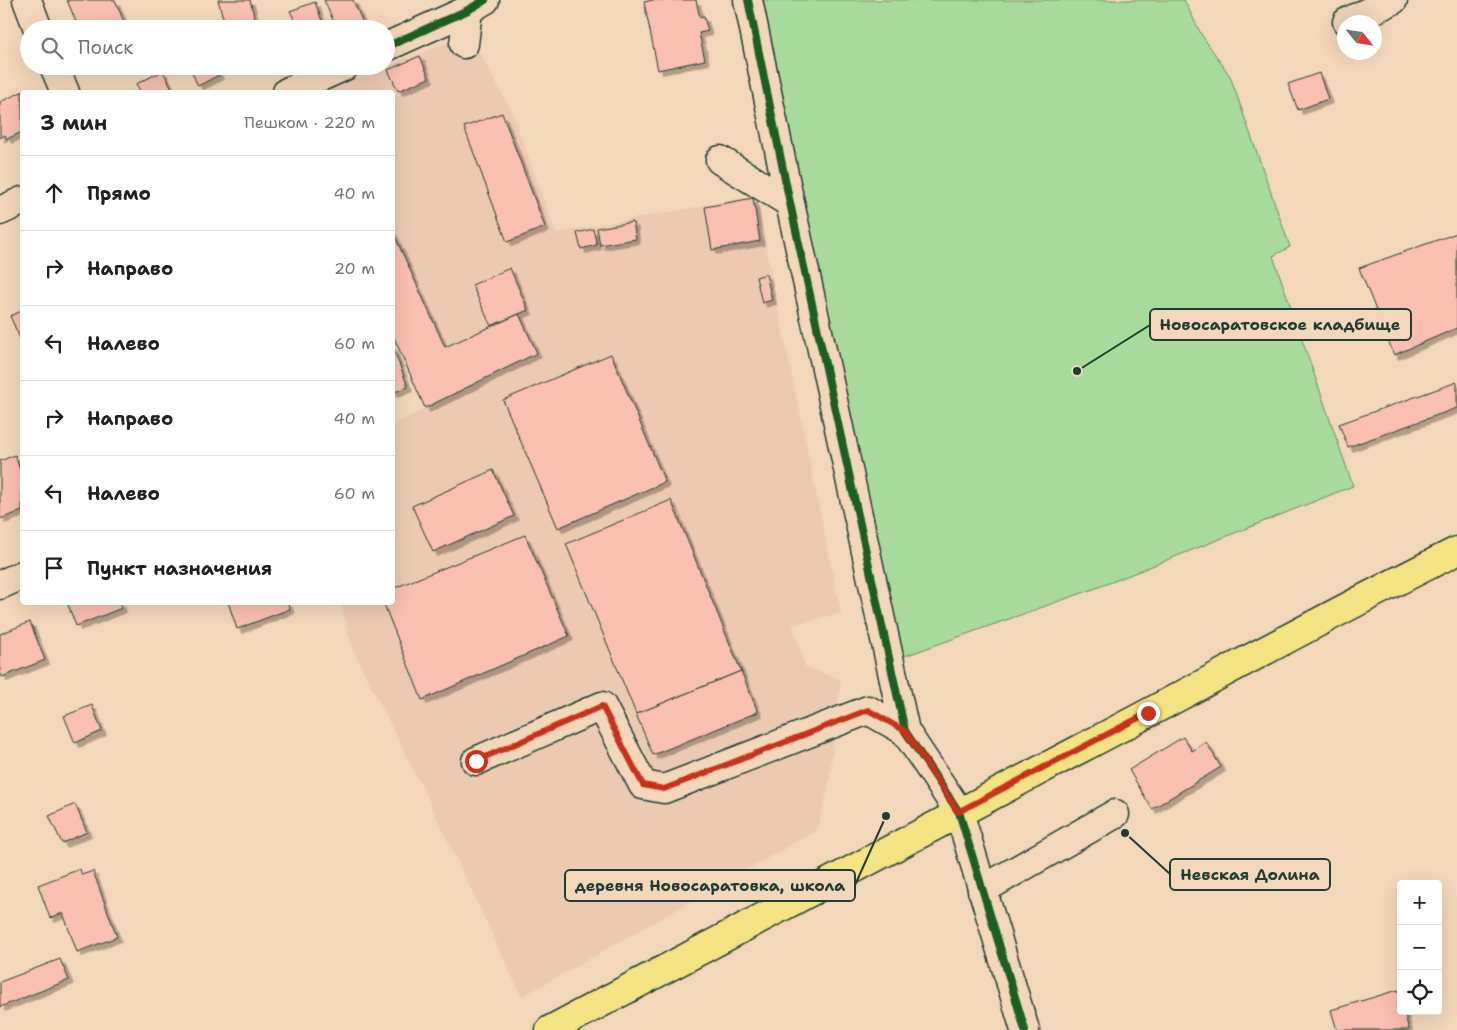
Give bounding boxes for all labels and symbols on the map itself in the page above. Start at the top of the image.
north arrow [1337,15,1382,60]
callout: Новосаратовское кладбище [1150,309,1411,340]
text: Новосаратовское кладбище [1160,314,1401,335]
route end [1137,702,1160,725]
route start [465,750,488,773]
callout: Невская Долина [1170,859,1330,890]
text: Невская Долина [1180,864,1320,885]
callout: деревня Новосаратовка, школа [565,870,855,901]
text: деревня Новосаратовка, школа [575,875,845,896]

